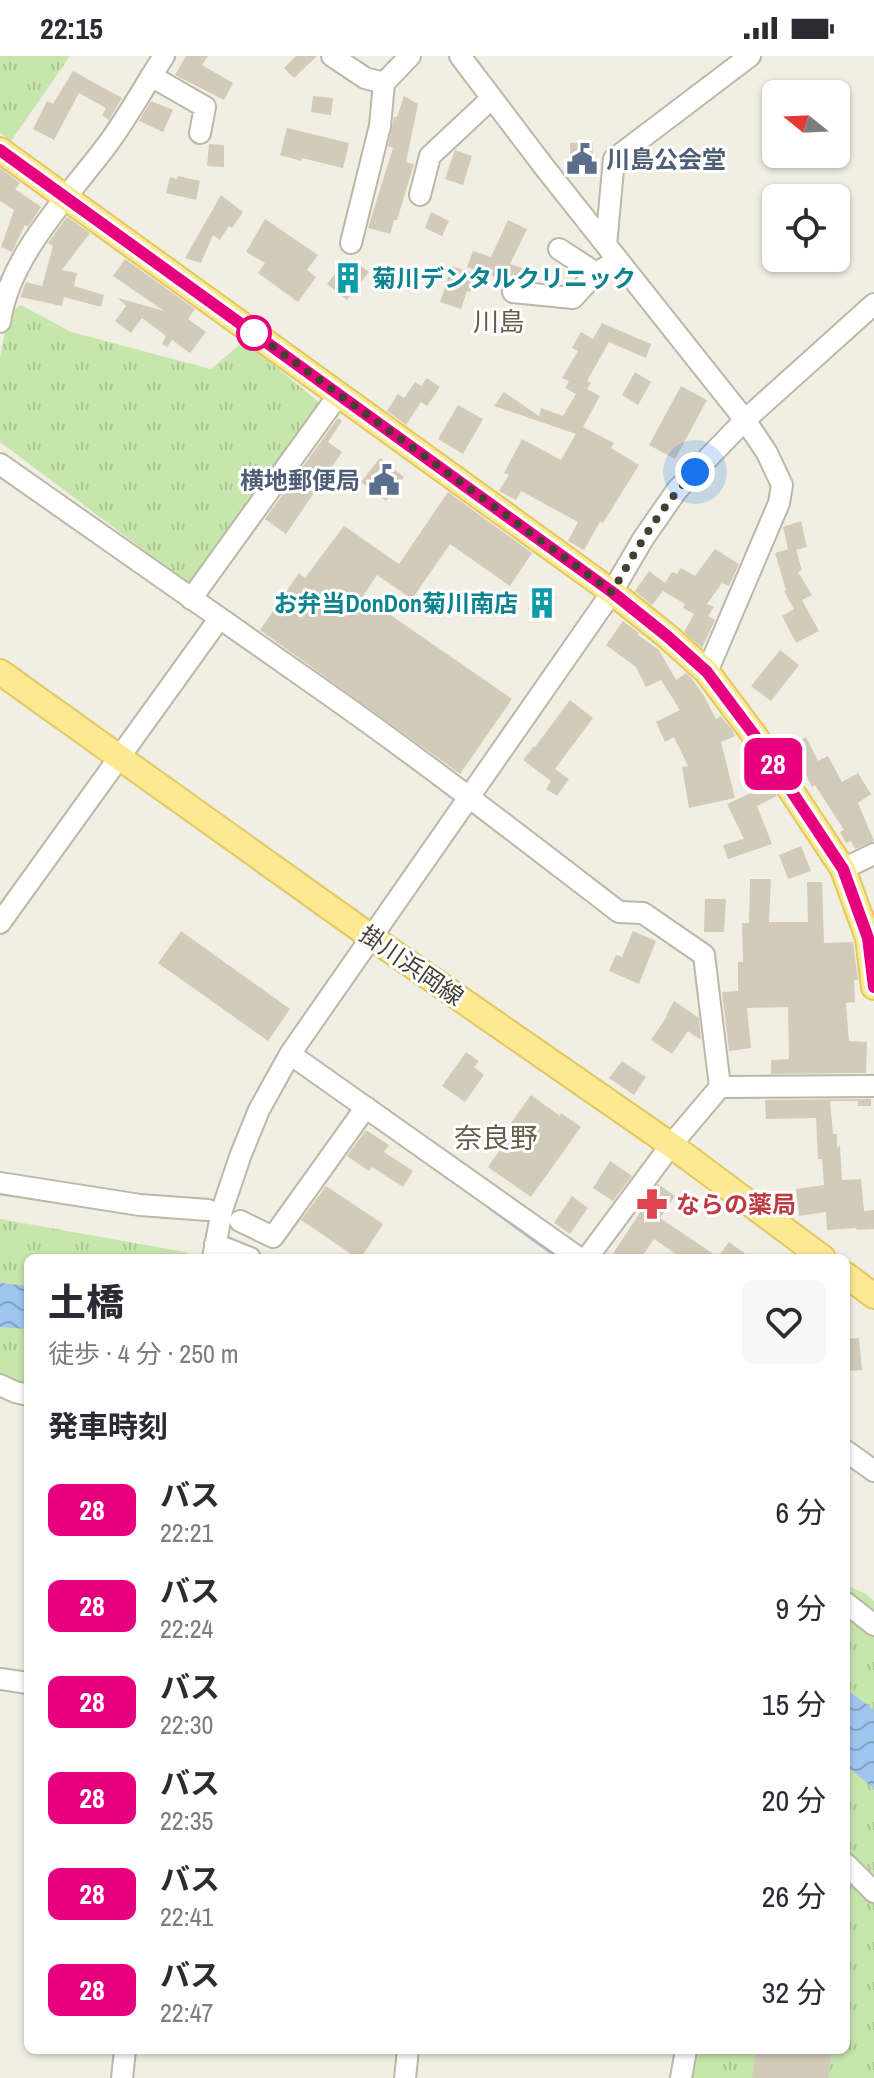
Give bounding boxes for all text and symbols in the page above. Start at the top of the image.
text: 22:15 [40,8,103,48]
north arrow [762,80,850,168]
map controls [762,80,850,272]
public building icon: 川島公会堂 [565,142,599,176]
place label: 川島公会堂 [606,143,726,175]
button: locate [762,184,850,272]
building icon: 菊川デンタルクリニック [331,261,365,295]
place label: 菊川デンタルクリニック [372,262,636,294]
district label: 川島 [473,304,525,339]
unlabelled marker [237,316,271,350]
your location [675,452,715,492]
public building icon: 横地郵便局 [367,463,401,497]
place label: 横地郵便局 [240,464,360,496]
building icon: お弁当DonDon菊川南店 [525,586,559,620]
place label: お弁当DonDon菊川南店 [273,587,518,619]
line badge: 28 [737,738,809,790]
text: 28 [760,745,786,783]
street label: 掛川浜岡線 [354,917,470,1013]
district label: 奈良野 [454,1119,538,1157]
pharmacy icon: ならの薬局 [635,1187,669,1221]
place label: ならの薬局 [676,1188,796,1220]
text: 土橋 [48,1277,124,1328]
button: heart [742,1280,826,1364]
text: 徒歩 · 4 分 · 250 m [48,1336,239,1371]
text: 発車時刻 [48,1406,168,1446]
text: バス [160,1475,220,1515]
text: 28 [79,1491,105,1529]
text: 6 分 [775,1492,826,1532]
text: 22:21 [160,1515,213,1550]
text: バス [160,1571,220,1611]
text: 28 [79,1587,105,1625]
text: 9 分 [775,1588,826,1628]
text: 22:24 [160,1611,213,1646]
text: バス [160,1667,220,1707]
text: 28 [79,1683,105,1721]
text: 15 分 [762,1684,826,1724]
text: 22:30 [160,1707,213,1742]
text: バス [160,1763,220,1803]
text: 28 [79,1779,105,1817]
text: 20 分 [762,1780,826,1820]
text: 22:35 [160,1803,213,1838]
text: バス [160,1859,220,1899]
text: 28 [79,1875,105,1913]
text: 26 分 [762,1876,826,1916]
text: 22:41 [160,1899,213,1934]
text: バス [160,1955,220,1995]
text: 28 [79,1971,105,2009]
text: 32 分 [762,1972,826,2012]
text: 22:47 [160,1995,213,2030]

